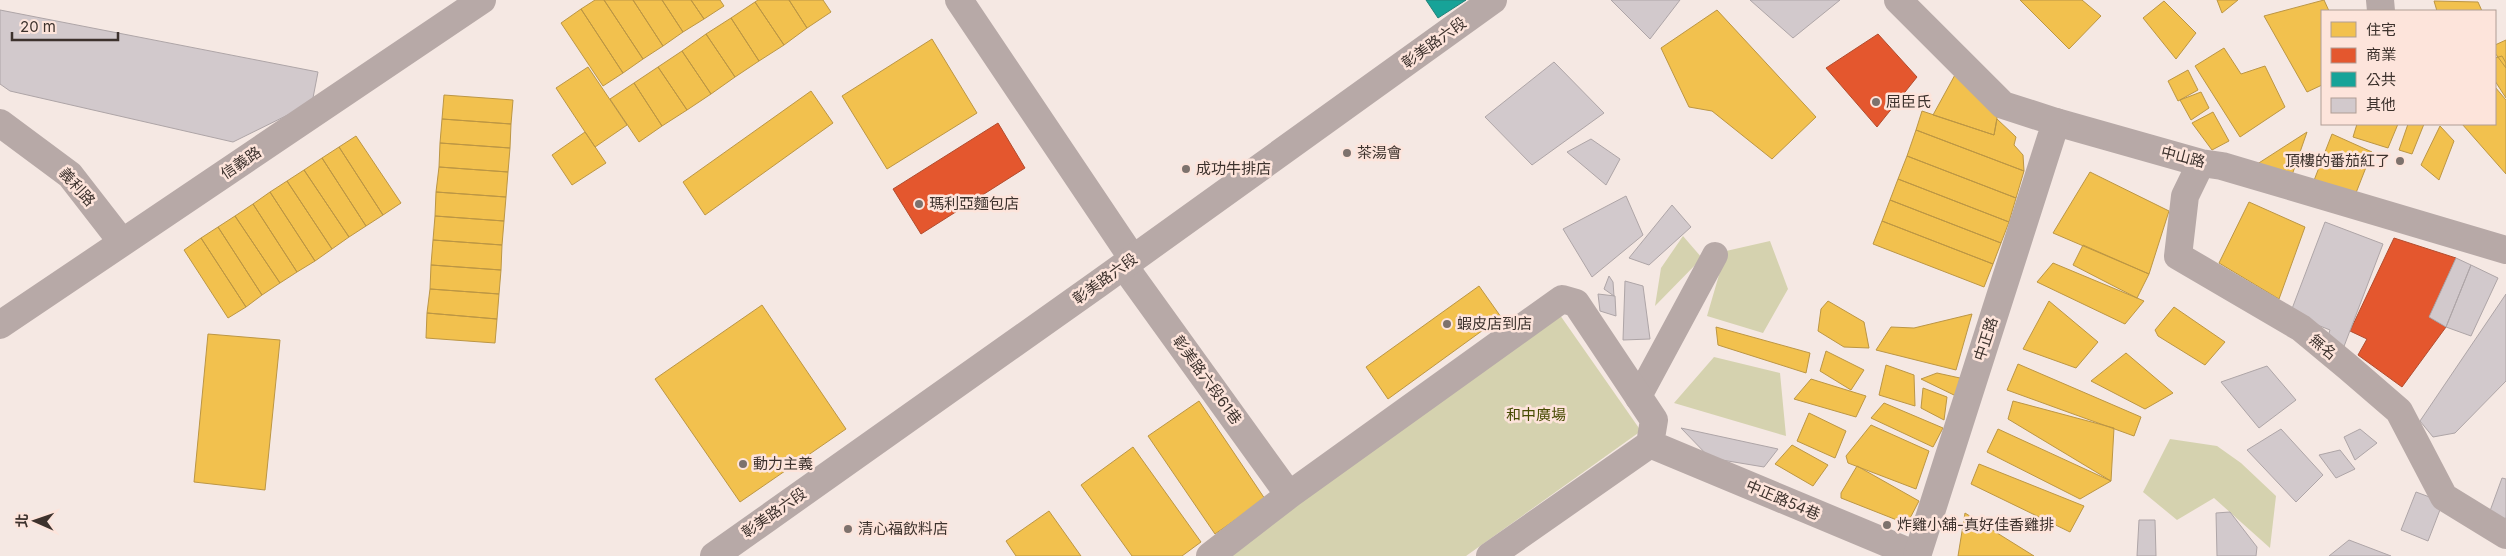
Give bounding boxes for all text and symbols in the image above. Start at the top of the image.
scale bar [12,10,119,42]
legend [2321,10,2496,125]
street label: 彰美路六段 [1398,13,1470,72]
text: 20 m [20,17,56,36]
text: 住宅 [2366,20,2396,39]
text: 商業 [2366,45,2396,64]
text: 公共 [2366,70,2396,89]
place label: 屈臣氏 [1886,92,1931,111]
text: 其他 [2366,95,2396,114]
marker: 屈臣氏 [1870,96,1882,108]
street label: 信義路 [217,142,265,183]
street label: 中山路 [2159,142,2207,171]
place label: 茶湯會 [1357,143,1402,162]
marker: 茶湯會 [1341,147,1353,159]
place label: 頂樓的番茄紅了 [2285,151,2390,170]
marker: 頂樓的番茄紅了 [2394,155,2406,167]
place label: 成功牛排店 [1196,159,1271,178]
marker: 成功牛排店 [1180,163,1192,175]
street label: 義利路 [55,164,99,210]
place label: 瑪利亞麵包店 [929,194,1019,213]
marker: 瑪利亞麵包店 [913,198,925,210]
street label: 彰美路六段 [1069,249,1141,308]
place label: 蝦皮店到店 [1457,314,1532,333]
street label: 中正路 [1970,315,2002,363]
marker: 蝦皮店到店 [1441,318,1453,330]
street label: 無名 [2306,330,2341,364]
street label: 彰美路六段61巷 [1169,331,1246,428]
park label: 和中廣場 [1506,405,1566,424]
place label: 動力主義 [753,454,813,473]
marker: 動力主義 [737,458,749,470]
street label: 中正路54巷 [1743,475,1823,524]
street label: 彰美路六段 [738,483,810,542]
north arrow [10,496,60,546]
text: 北 [13,513,30,528]
place label: 炸雞小舖-真好佳香雞排 [1897,515,2054,534]
place label: 清心福飲料店 [858,519,948,538]
marker: 炸雞小舖-真好佳香雞排 [1881,519,1893,531]
marker: 清心福飲料店 [842,523,854,535]

